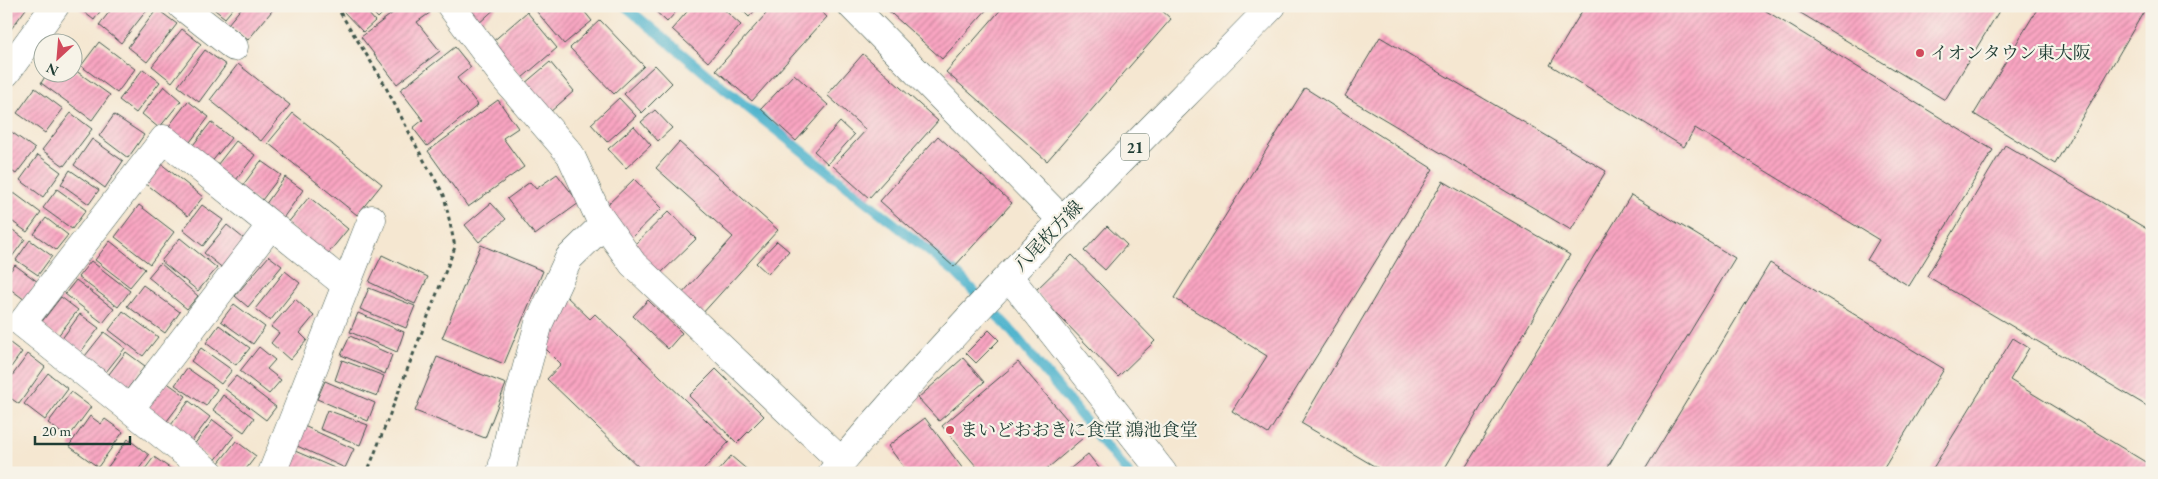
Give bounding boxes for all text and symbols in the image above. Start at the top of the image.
north arrow [32,32,82,82]
place label: イオンタウン東大阪 [1930,41,2091,64]
marker: イオンタウン東大阪 [1914,47,1926,59]
text: N [43,59,61,80]
road number: 21 [1121,134,1149,160]
street label: 八尾枚方線 [1008,195,1087,276]
scale bar [35,414,130,446]
place label: まいどおおきに食堂 鴻池食堂 [960,418,1198,441]
text: 20 m [42,421,71,440]
marker: まいどおおきに食堂 鴻池食堂 [944,424,956,436]

